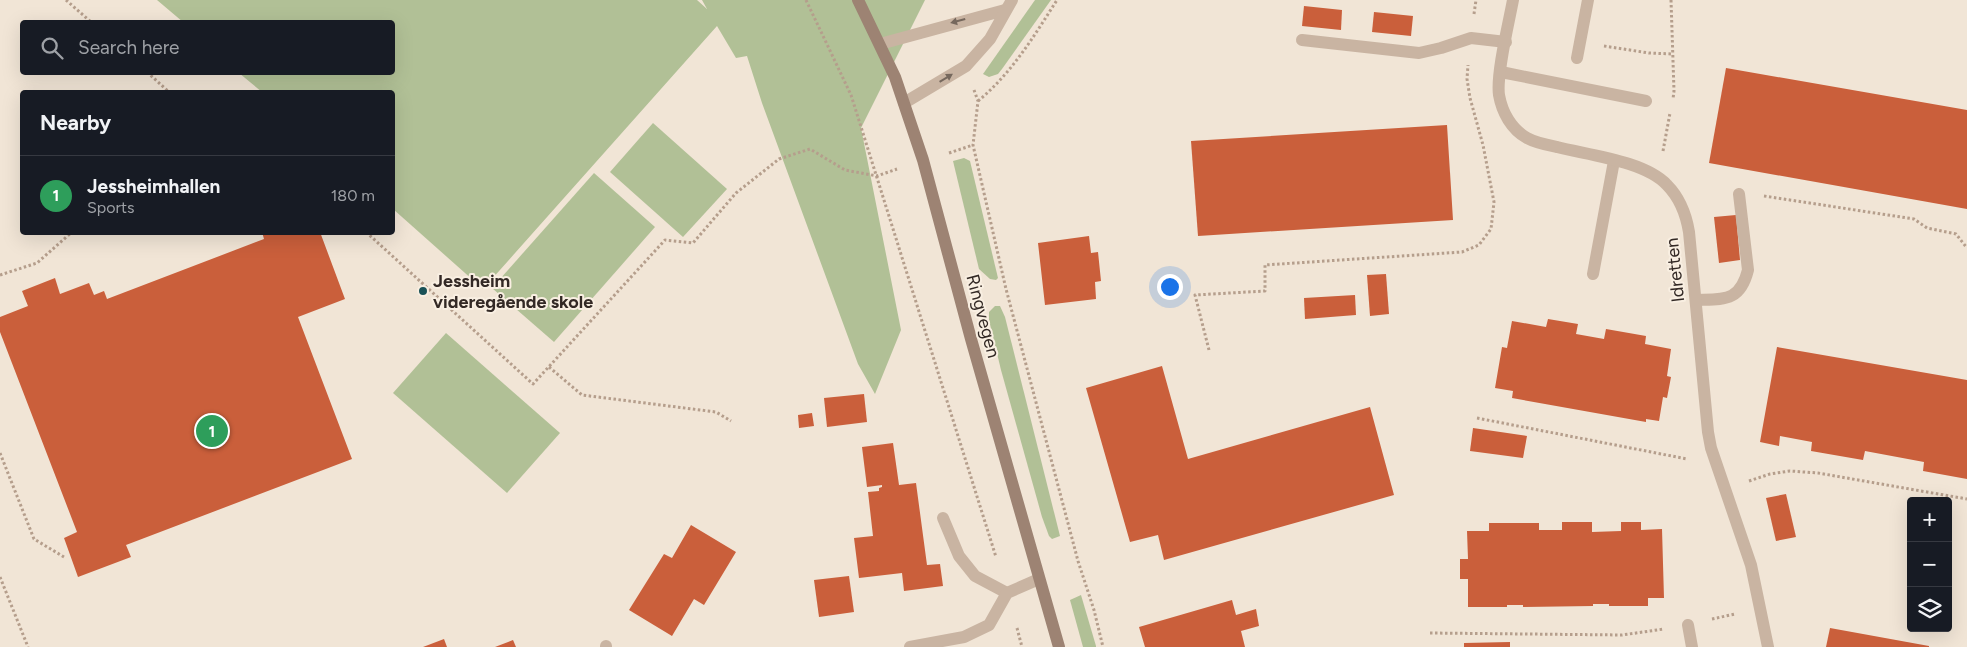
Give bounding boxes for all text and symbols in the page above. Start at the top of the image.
one-way arrow [951,18,966,26]
search box [20,20,395,75]
icon: search [38,34,66,62]
text: Search here [78,36,180,59]
one-way arrow [939,74,952,83]
text: Nearby [40,110,111,135]
text: Jessheimhallen [87,175,220,198]
text: 1 [53,186,59,205]
text: 180 m [331,186,375,205]
text: Sports [87,198,134,217]
street label: Idretten [1661,237,1689,303]
place label: Jessheim videregående skole [433,270,593,313]
street label: Ringvegen [961,272,1005,360]
your location [1157,274,1183,300]
marker: Jessheim videregående skole [417,285,429,297]
pin: 1 [196,412,228,450]
map controls [1907,497,1952,632]
button: + [1907,497,1952,542]
button: − [1907,542,1952,587]
button: layers [1907,587,1952,632]

